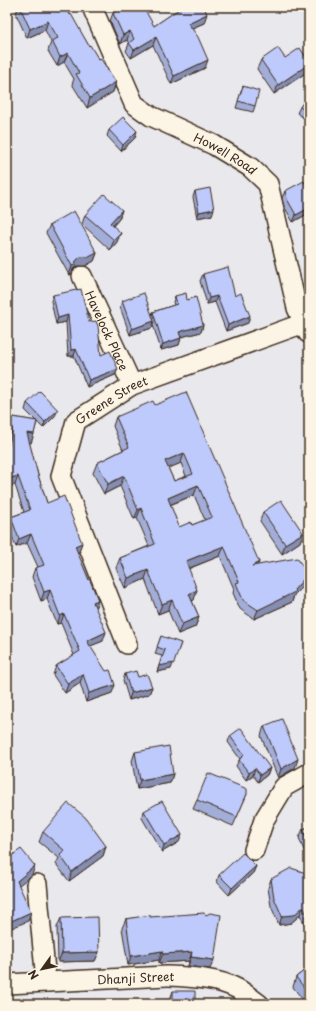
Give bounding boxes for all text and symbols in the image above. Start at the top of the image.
street label: Howell Road [191,128,262,179]
street label: Havelock Place [81,288,133,374]
street label: Greene Street [72,371,150,428]
north arrow [22,949,62,989]
text: N [24,966,43,983]
street label: Dhanji Street [97,967,175,988]

